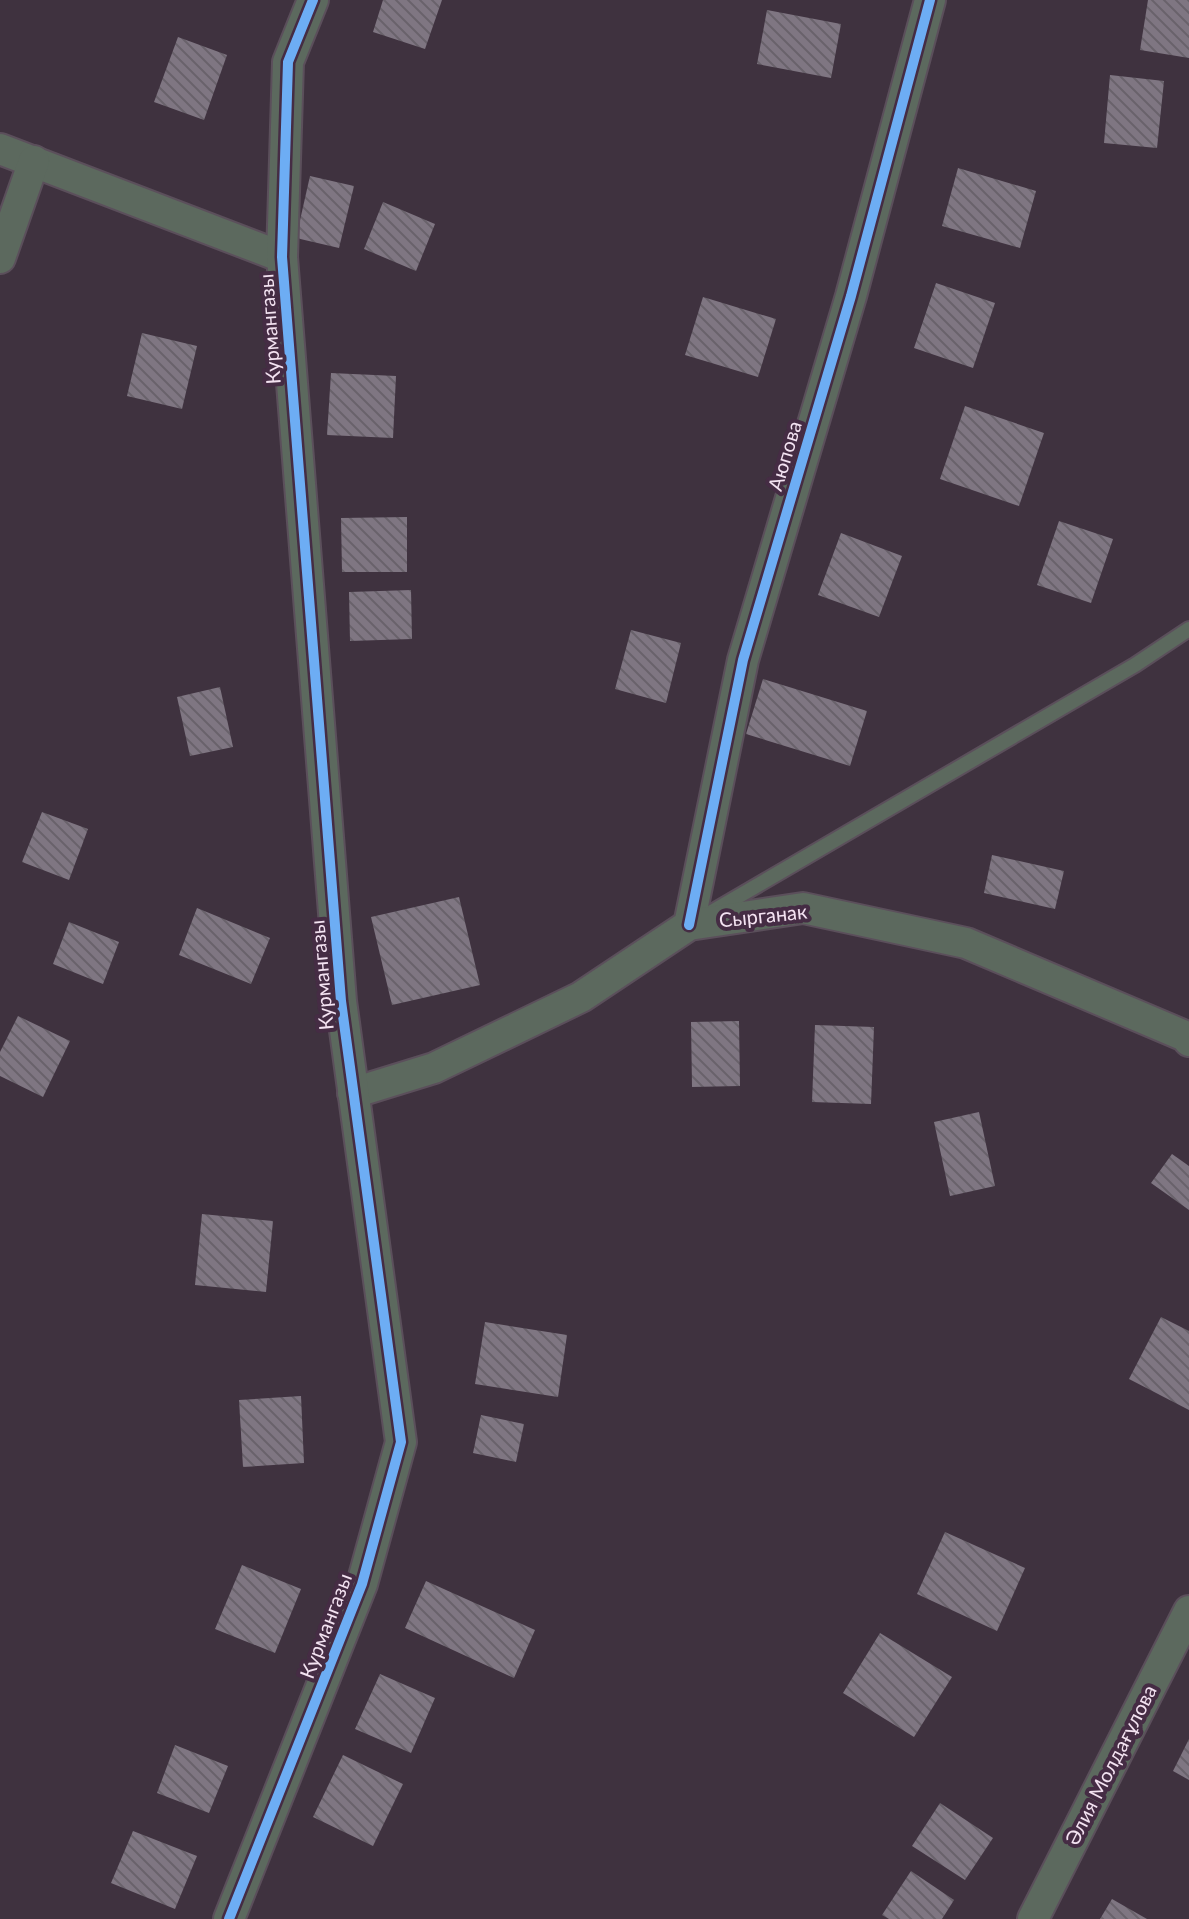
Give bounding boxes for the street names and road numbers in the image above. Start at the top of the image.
street label: Курмангазы [253,273,285,385]
street label: Аюпова [762,418,806,493]
street label: Сырганак [718,898,809,932]
street label: Курмангазы [304,919,338,1031]
street label: Курмангазы [294,1570,356,1682]
street label: Әлия Молдағұлова [1059,1680,1161,1849]

